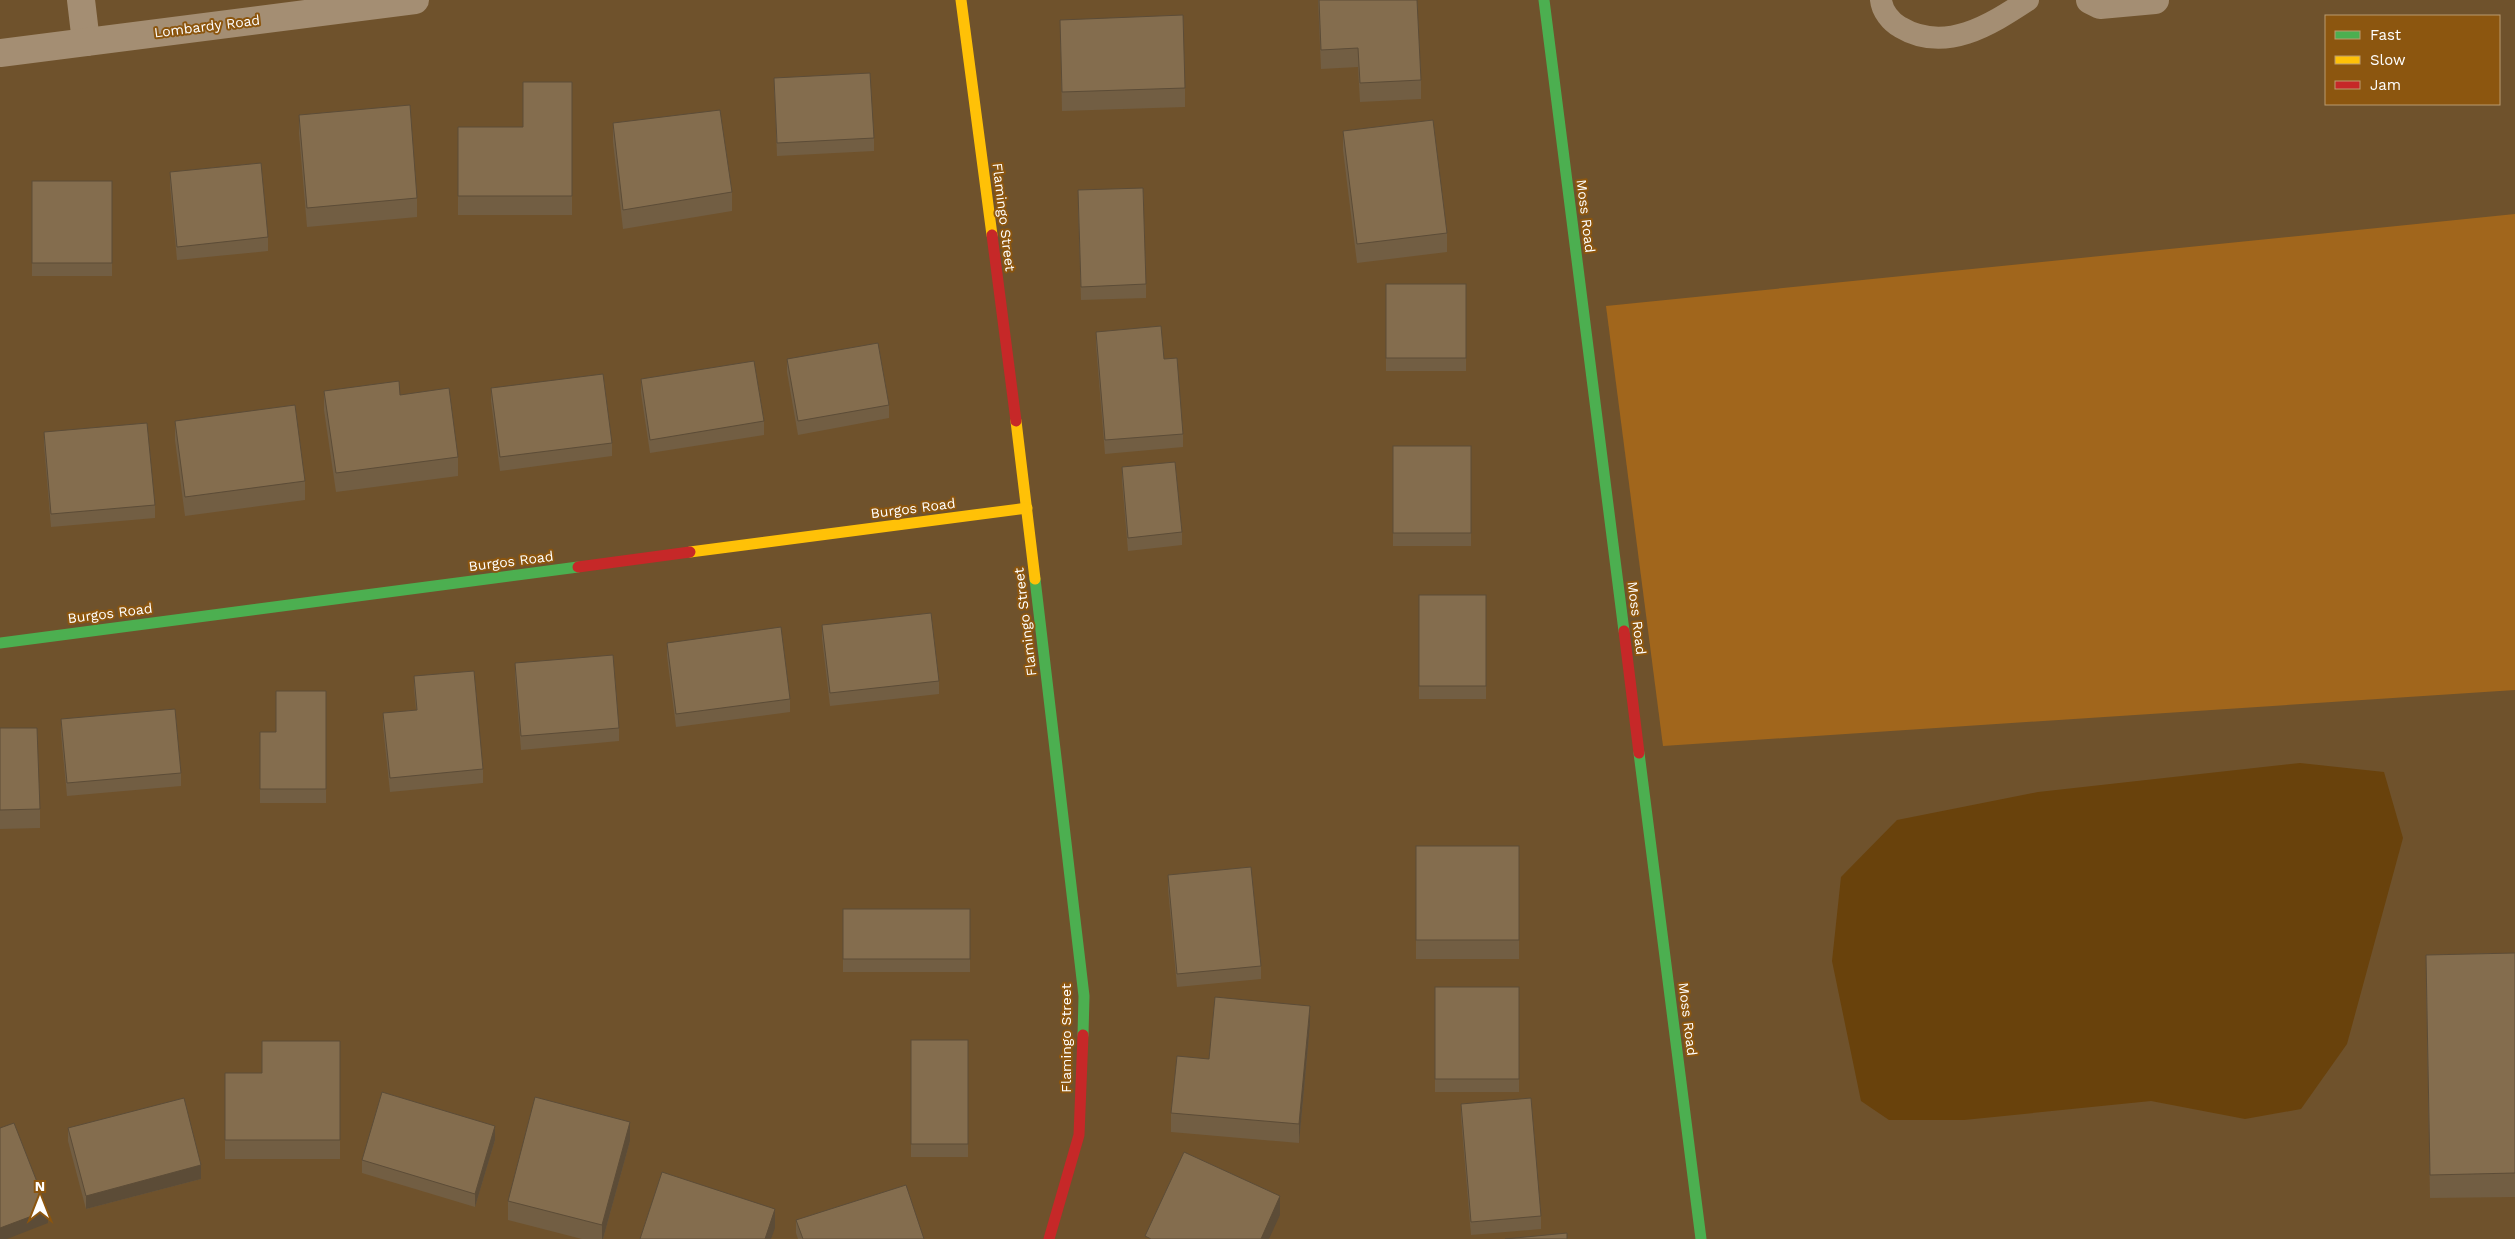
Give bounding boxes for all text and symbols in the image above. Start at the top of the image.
street label: Lombardy Road [153,12,261,40]
legend [2325,15,2500,105]
text: Fast [2370,26,2402,44]
text: Slow [2370,51,2406,69]
text: Jam [2370,76,2401,94]
street label: Flamingo Street [989,162,1019,272]
street label: Moss Road [1574,178,1598,254]
street label: Burgos Road [870,495,956,521]
street label: Burgos Road [468,548,554,574]
street label: Flamingo Street [1010,567,1040,677]
street label: Moss Road [1625,580,1649,656]
street label: Burgos Road [67,600,153,626]
street label: Moss Road [1676,981,1700,1057]
street label: Flamingo Street [1058,983,1074,1093]
north arrow [15,1174,65,1224]
text: N [35,1178,45,1194]

